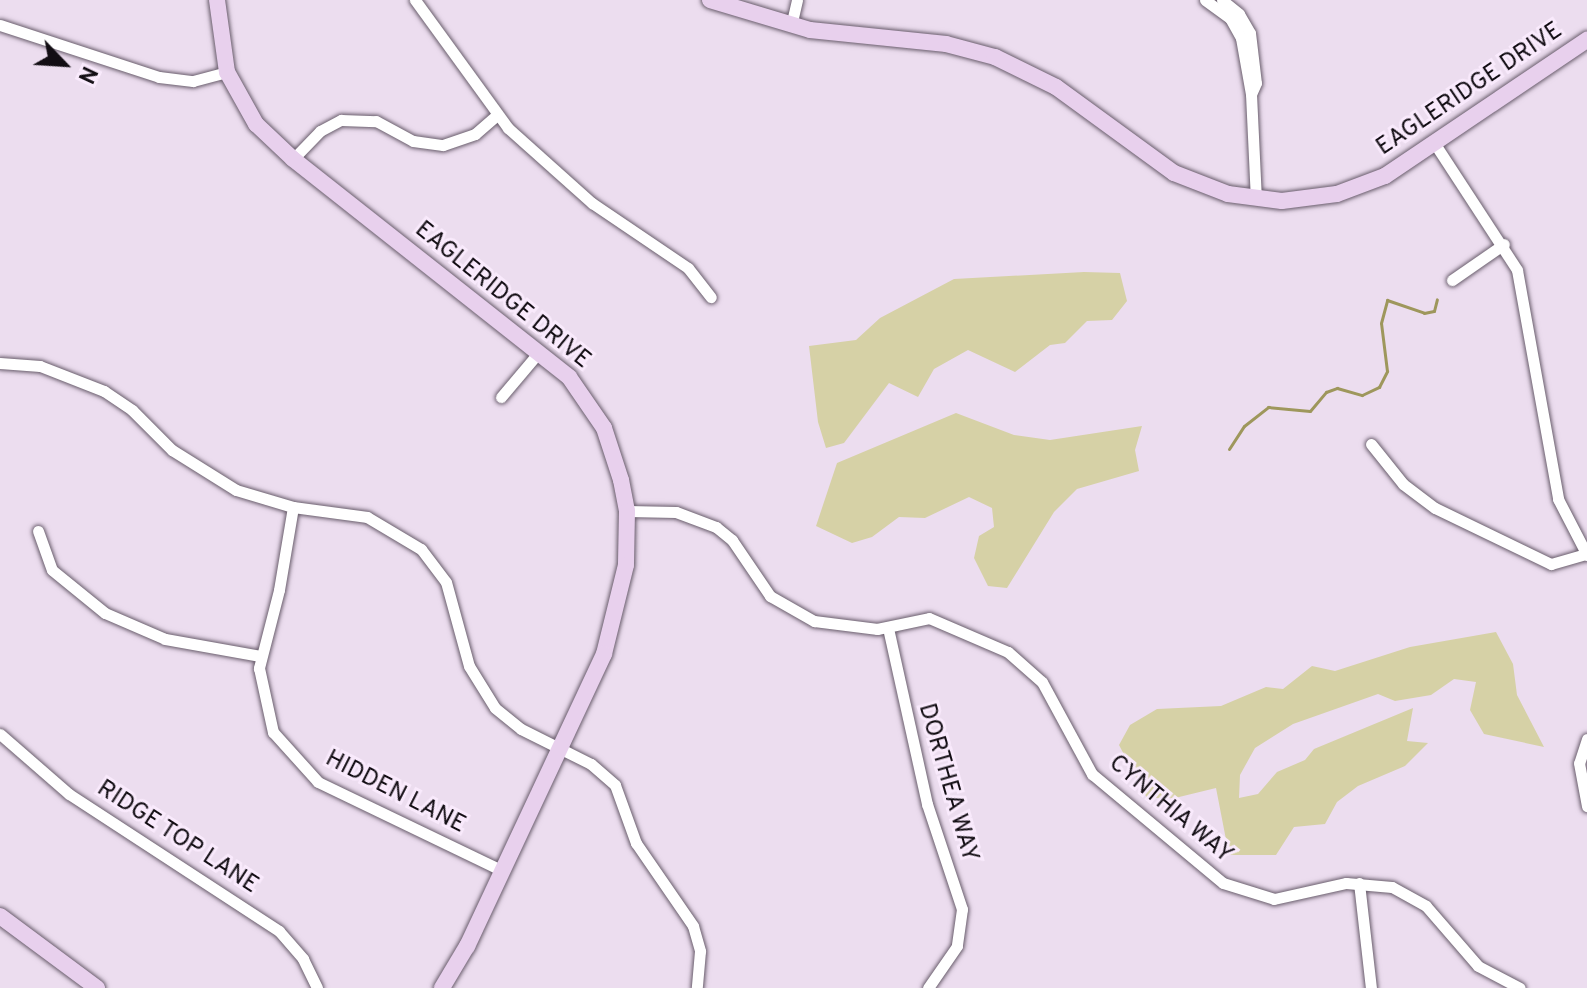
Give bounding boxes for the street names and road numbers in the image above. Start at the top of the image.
street label: EAGLERIDGE DRIVE [1372,17,1568,163]
street label: EAGLERIDGE DRIVE [408,216,596,376]
street label: DORTHEA WAY [910,700,984,866]
street label: HIDDEN LANE [320,745,470,841]
street label: CYNTHIA WAY [1102,749,1238,871]
street label: RIDGE TOP LANE [91,775,263,901]

